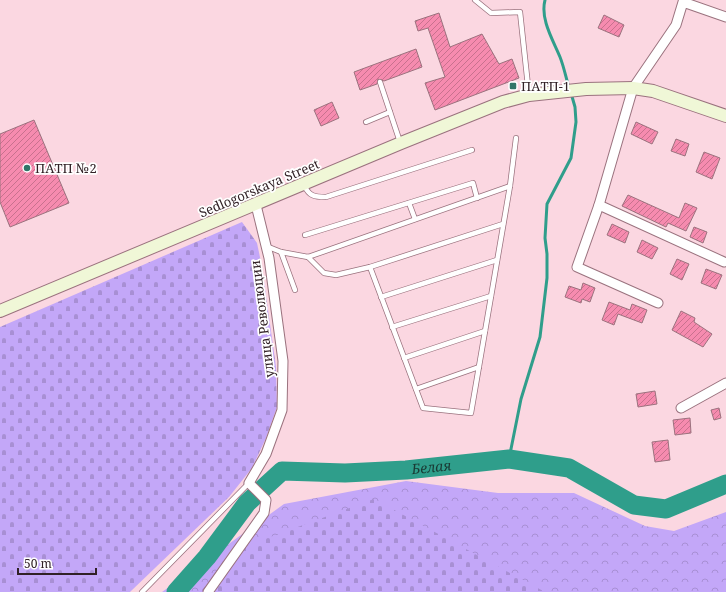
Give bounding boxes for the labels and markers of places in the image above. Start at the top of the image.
place label: ПАТП-1 [521,77,570,95]
marker: ПАТП-1 [508,81,518,91]
place label: ПАТП №2 [35,159,97,177]
marker: ПАТП №2 [22,163,32,173]

